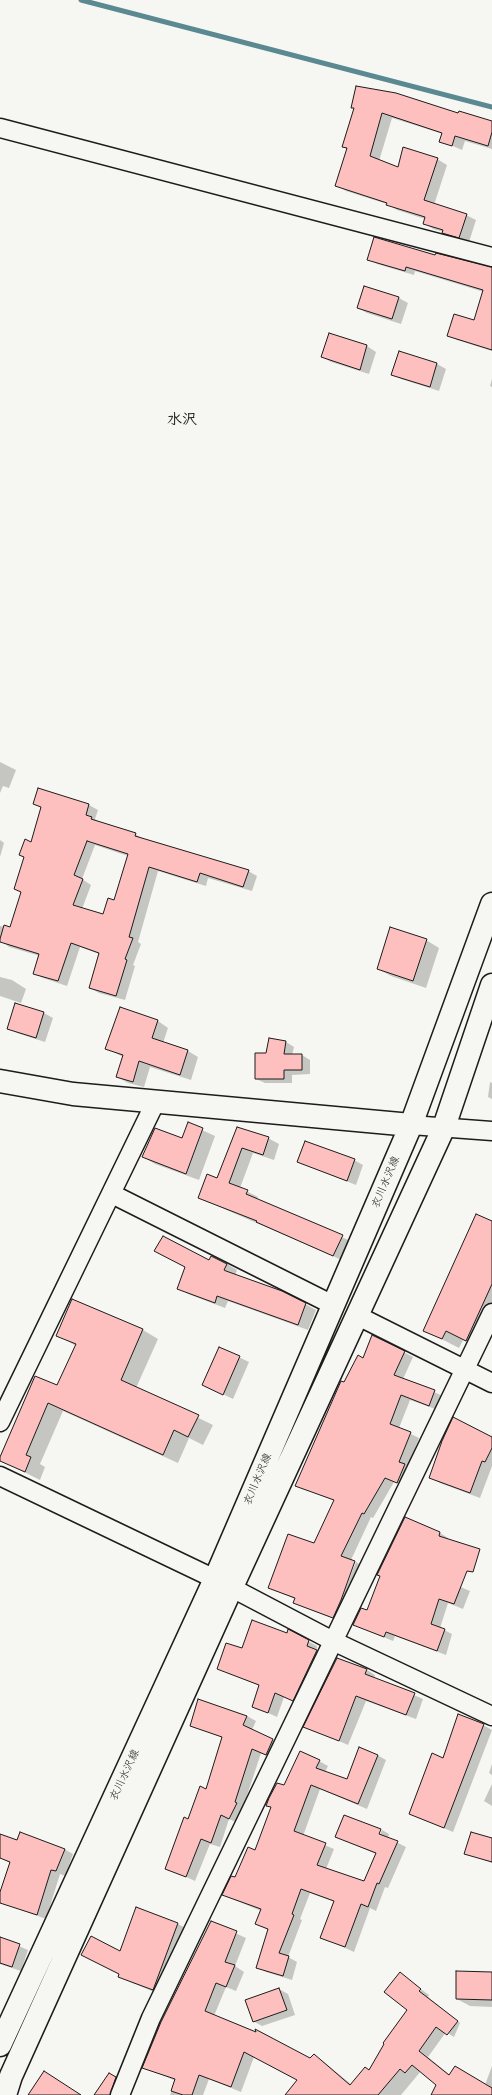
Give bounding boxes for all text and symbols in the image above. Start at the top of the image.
district label: 水沢 [167,411,197,429]
street label: 衣川水沢線 [369,1154,403,1210]
street label: 衣川水沢線 [241,1451,275,1507]
street label: 衣川水沢線 [107,1747,143,1803]

